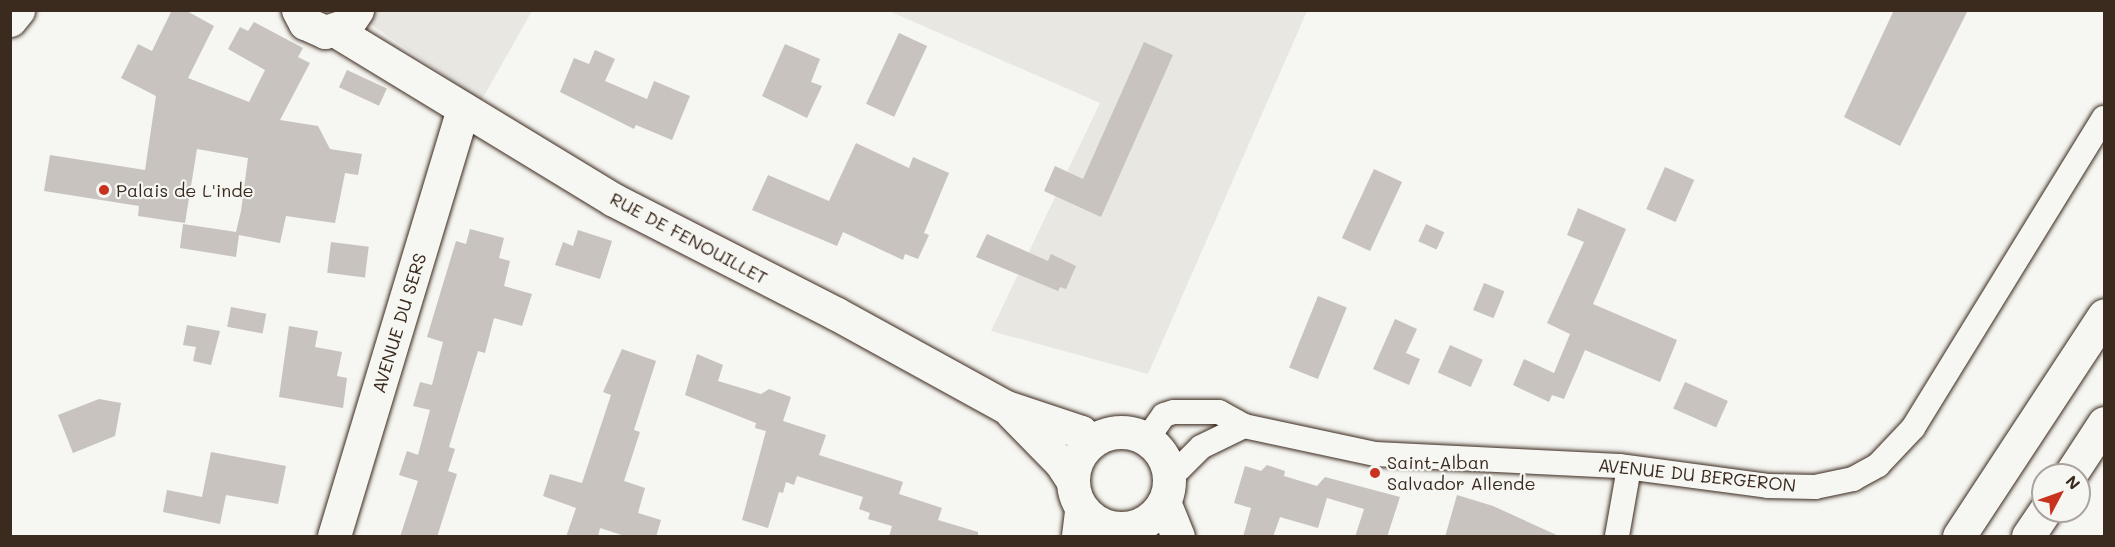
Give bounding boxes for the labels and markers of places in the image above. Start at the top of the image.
place label: Palais de L'inde [116,179,254,201]
marker: Palais de L'inde [97,183,111,197]
place label: Saint-Alban Salvador Allende [1387,452,1536,494]
marker: Saint-Alban Salvador Allende [1368,466,1382,480]

